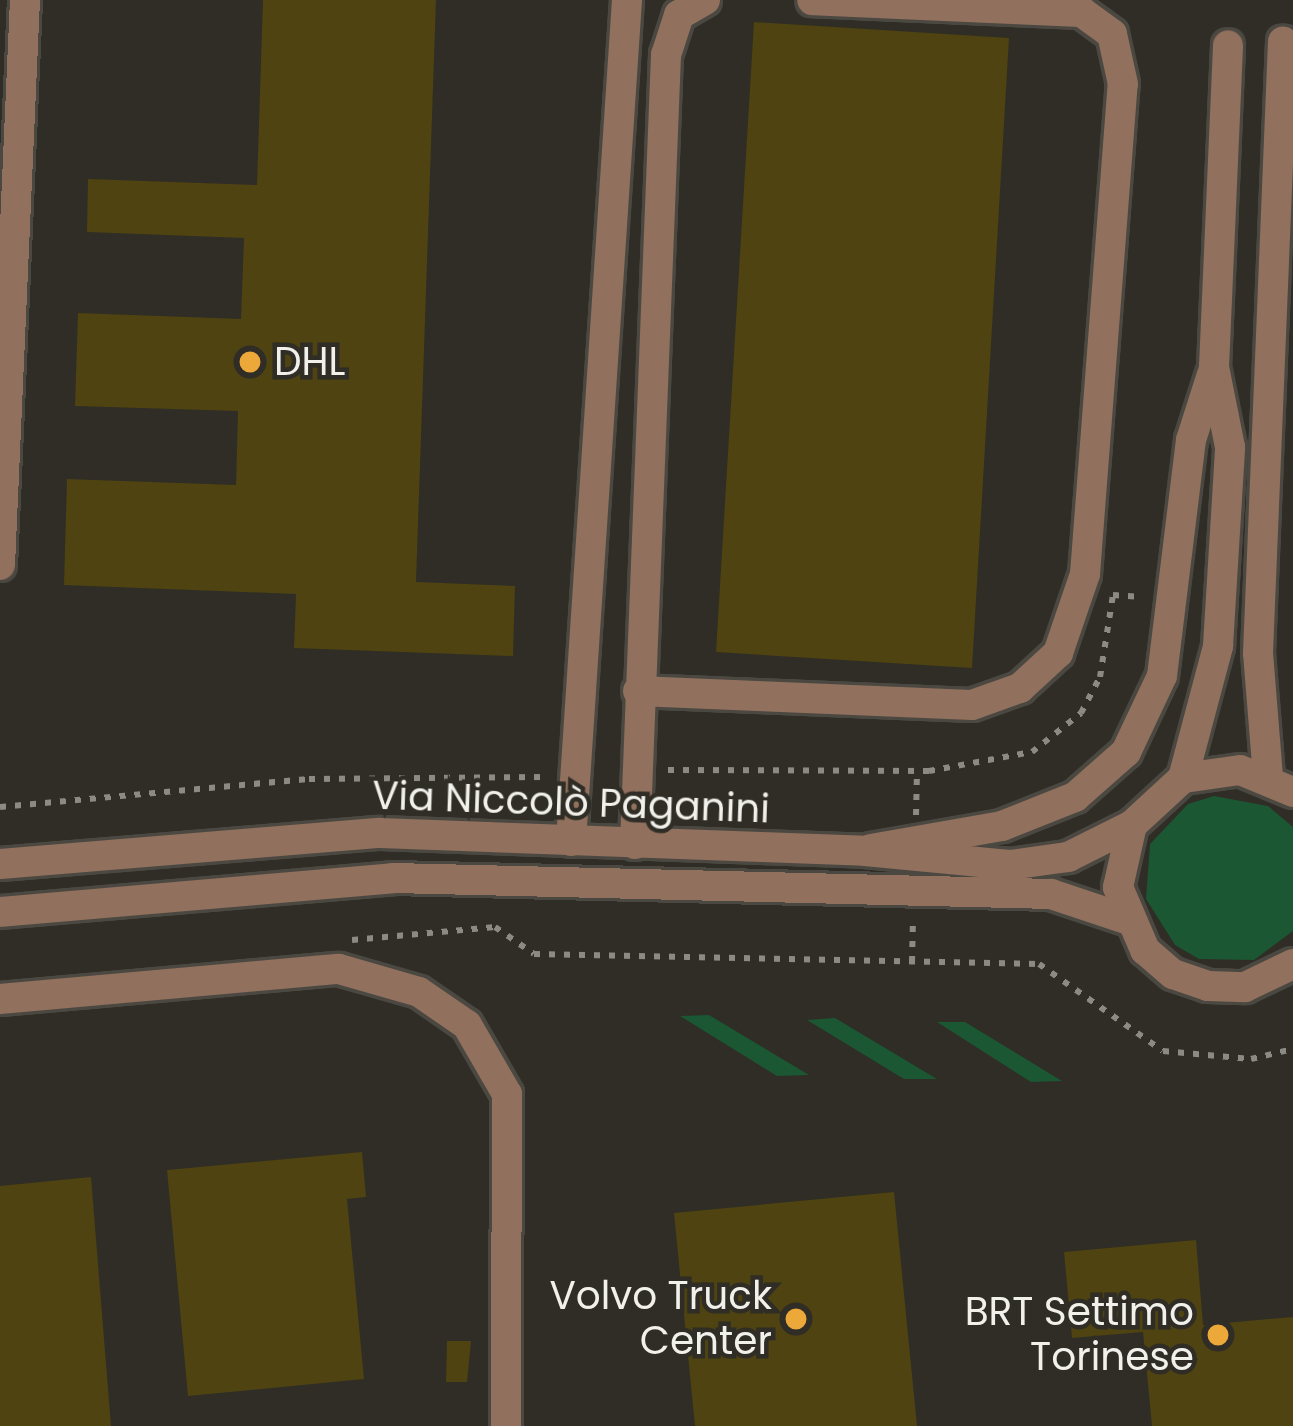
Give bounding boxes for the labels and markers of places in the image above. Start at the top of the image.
place label: DHL [274,339,345,385]
marker: DHL [237,349,263,375]
place label: Volvo Truck Center [549,1274,772,1365]
place label: BRT Settimo Torinese [965,1290,1194,1381]
marker: Volvo Truck Center [783,1306,809,1332]
marker: BRT Settimo Torinese [1205,1322,1231,1348]

